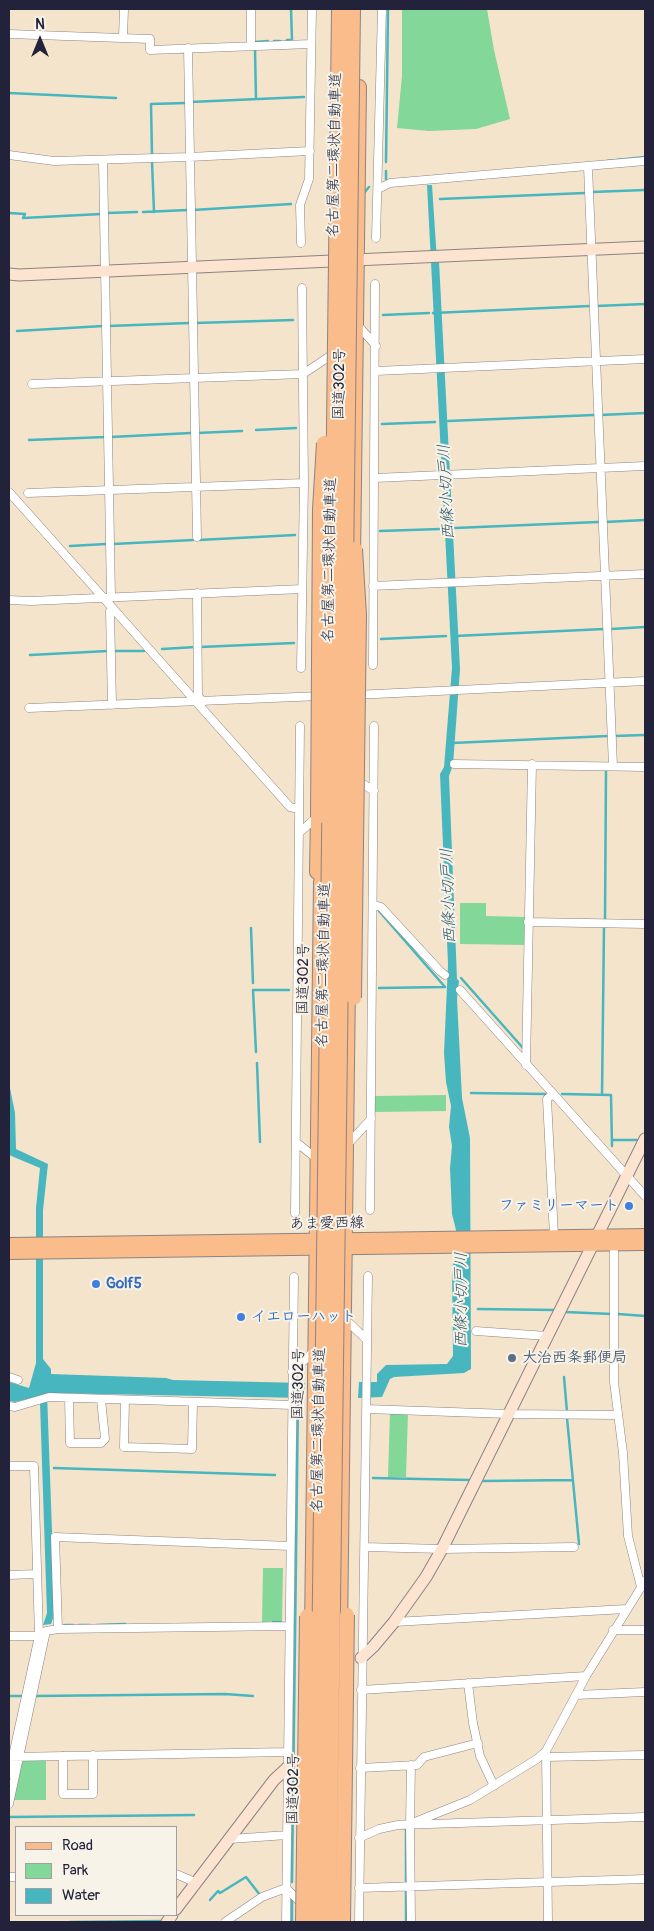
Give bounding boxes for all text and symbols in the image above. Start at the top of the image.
north arrow [15,15,65,65]
text: N [35,16,45,33]
street label: 名古屋第二環状自動車道 [325,72,345,238]
street label: 国道302号 [330,348,350,420]
water label: 西條小切戸川 [435,444,459,540]
street label: 名古屋第二環状自動車道 [320,477,340,643]
water label: 西條小切戸川 [438,848,460,944]
street label: 名古屋第二環状自動車道 [314,882,334,1048]
street label: 国道302号 [294,943,314,1015]
place label: ファミリーマート [499,1197,619,1215]
marker: ファミリーマート [623,1200,635,1212]
street label: あま愛西線 [289,1214,365,1234]
water label: 西條小切戸川 [452,1252,472,1348]
place label: Golf5 [106,1275,142,1293]
marker: Golf5 [90,1278,102,1290]
place label: イエローハット [251,1308,356,1326]
marker: イエローハット [235,1311,247,1323]
street label: 名古屋第二環状自動車道 [309,1347,329,1513]
street label: 国道302号 [289,1348,309,1420]
place label: 大治西条郵便局 [522,1349,627,1367]
marker: 大治西条郵便局 [506,1352,518,1364]
street label: 国道302号 [284,1753,304,1825]
legend [15,1826,178,1916]
text: Road [62,1836,93,1855]
text: Park [62,1861,88,1880]
text: Water [62,1886,100,1905]

